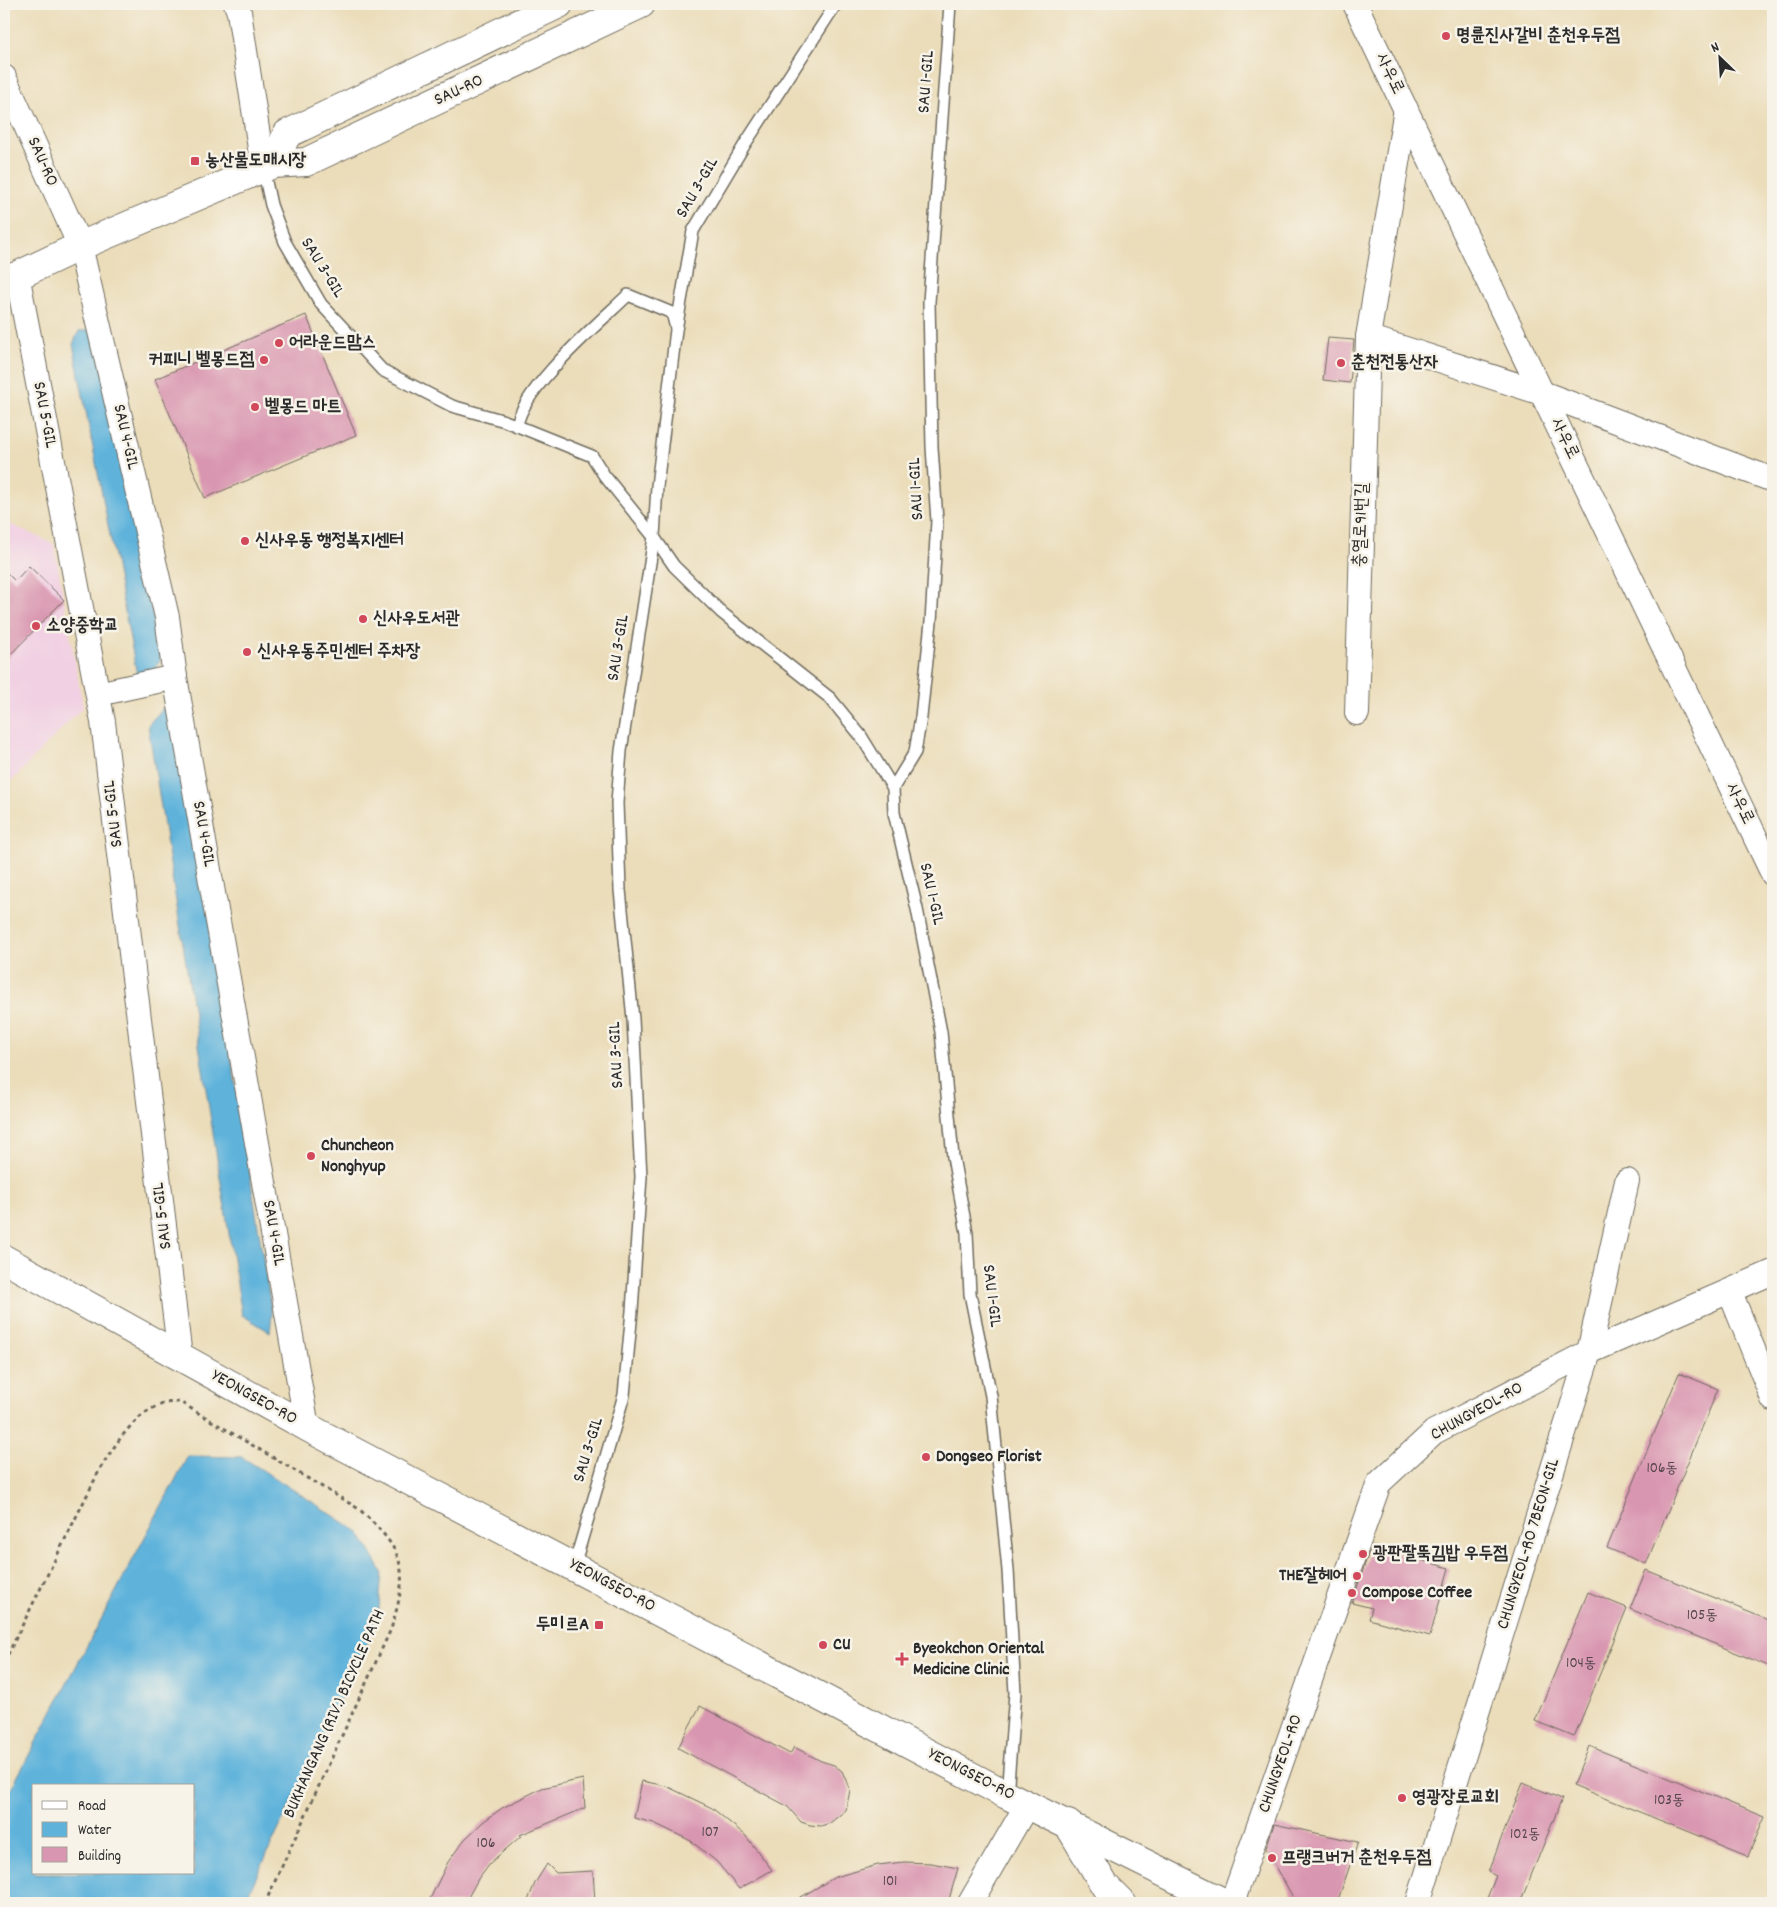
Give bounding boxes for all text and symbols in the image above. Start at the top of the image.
place label: 명륜진사갈비 춘천우두점 [1456,24,1620,49]
marker: 명륜진사갈비 춘천우두점 [1440,30,1452,42]
north arrow [1694,32,1744,82]
text: N [1708,37,1723,59]
street label: SAU 1-GIL [912,49,942,114]
street label: 사우로 [1368,49,1410,99]
street label: SAU-RO [430,69,488,113]
street label: SAU-RO [20,133,64,191]
place label: 농산물도매시장 [205,149,307,174]
street label: SAU 3-GIL [670,152,726,223]
marker: 농산물도매시장 [189,155,201,167]
street label: SAU 3-GIL [294,233,351,303]
place label: 어라운드맘스 [289,331,376,356]
marker: 어라운드맘스 [273,337,285,349]
place label: 커피니 벨몽드점 [148,348,255,373]
place label: 춘천전통산자 [1351,351,1438,376]
marker: 커피니 벨몽드점 [258,354,270,366]
marker: 춘천전통산자 [1335,357,1347,369]
street label: SAU 5-GIL [25,380,63,451]
place label: 벨몽드 마트 [265,395,342,420]
marker: 벨몽드 마트 [249,401,261,413]
street label: SAU 4-GIL [105,402,145,473]
street label: 사우로 [1543,414,1585,464]
street label: SAU 1-GIL [903,456,931,521]
street label: 충열로91번길 [1348,482,1376,568]
place label: 신사우동 행정복지센터 [255,529,404,554]
marker: 신사우동 행정복지센터 [239,535,251,547]
place label: 신사우도서관 [373,607,460,632]
street label: SAU 3-GIL [601,612,637,683]
marker: 신사우도서관 [357,613,369,625]
place label: 소양중학교 [46,614,118,639]
marker: 소양중학교 [30,620,42,632]
place label: 신사우동주민센터 주차장 [257,640,421,665]
marker: 신사우동주민센터 주차장 [241,646,253,658]
street label: SAU 5-GIL [97,779,130,849]
street label: 사우로 [1718,779,1760,829]
street label: SAU 4-GIL [185,799,221,869]
street label: SAU 1-GIL [912,861,950,928]
street label: SAU 3-GIL [603,1020,631,1089]
place label: Chuncheon Nonghyup [321,1134,394,1180]
marker: Chuncheon Nonghyup [305,1150,317,1162]
street label: SAU 5-GIL [146,1181,179,1251]
street label: SAU 4-GIL [255,1198,291,1268]
street label: SAU 1-GIL [975,1263,1007,1329]
street label: YEONGSEO-RO [206,1364,302,1432]
street label: CHUNGYEOL-RO [1426,1376,1528,1448]
street label: SAU 3-GIL [567,1414,611,1486]
place label: Dongseo Florist [936,1445,1042,1470]
marker: Dongseo Florist [920,1451,932,1463]
street label: CHUNGYEOL-RO 7BEON-GIL [1491,1455,1567,1633]
house number: 106동 [1647,1458,1677,1480]
place label: 광판팔뚝김밥 우두점 [1373,1542,1508,1567]
marker: 광판팔뚝김밥 우두점 [1357,1548,1369,1560]
street label: YEONGSEO-RO [564,1553,660,1619]
place label: THE잘헤어 [1279,1564,1347,1589]
marker: THE잘헤어 [1351,1570,1363,1582]
place label: Compose Coffee [1362,1581,1472,1606]
marker: Compose Coffee [1346,1587,1358,1599]
house number: 105동 [1687,1605,1717,1627]
street label: BUKHANGANG (RIV.) BICYCLE PATH [278,1606,392,1822]
place label: 두미르A [536,1613,589,1638]
marker: 두미르A [593,1619,605,1631]
place label: CU [833,1633,851,1658]
place label: Byeokchon Oriental Medicine Clinic [913,1637,1045,1683]
marker: CU [817,1639,829,1651]
marker: Byeokchon Oriental Medicine Clinic [895,1652,909,1666]
house number: 104동 [1566,1653,1596,1675]
street label: CHUNGYEOL-RO [1252,1711,1310,1817]
street label: YEONGSEO-RO [923,1742,1019,1808]
legend [32,1784,195,1874]
place label: 영광장로교회 [1412,1786,1499,1811]
house number: 103동 [1654,1790,1684,1812]
marker: 영광장로교회 [1396,1792,1408,1804]
text: Road [78,1796,106,1818]
text: Water [78,1820,112,1842]
house number: 107 [701,1822,719,1844]
house number: 102동 [1510,1824,1540,1846]
house number: 106 [477,1833,495,1855]
text: Building [78,1846,121,1868]
place label: 프랭크버거 춘천우두점 [1282,1846,1431,1871]
marker: 프랭크버거 춘천우두점 [1266,1852,1278,1864]
house number: 101 [883,1871,897,1893]

